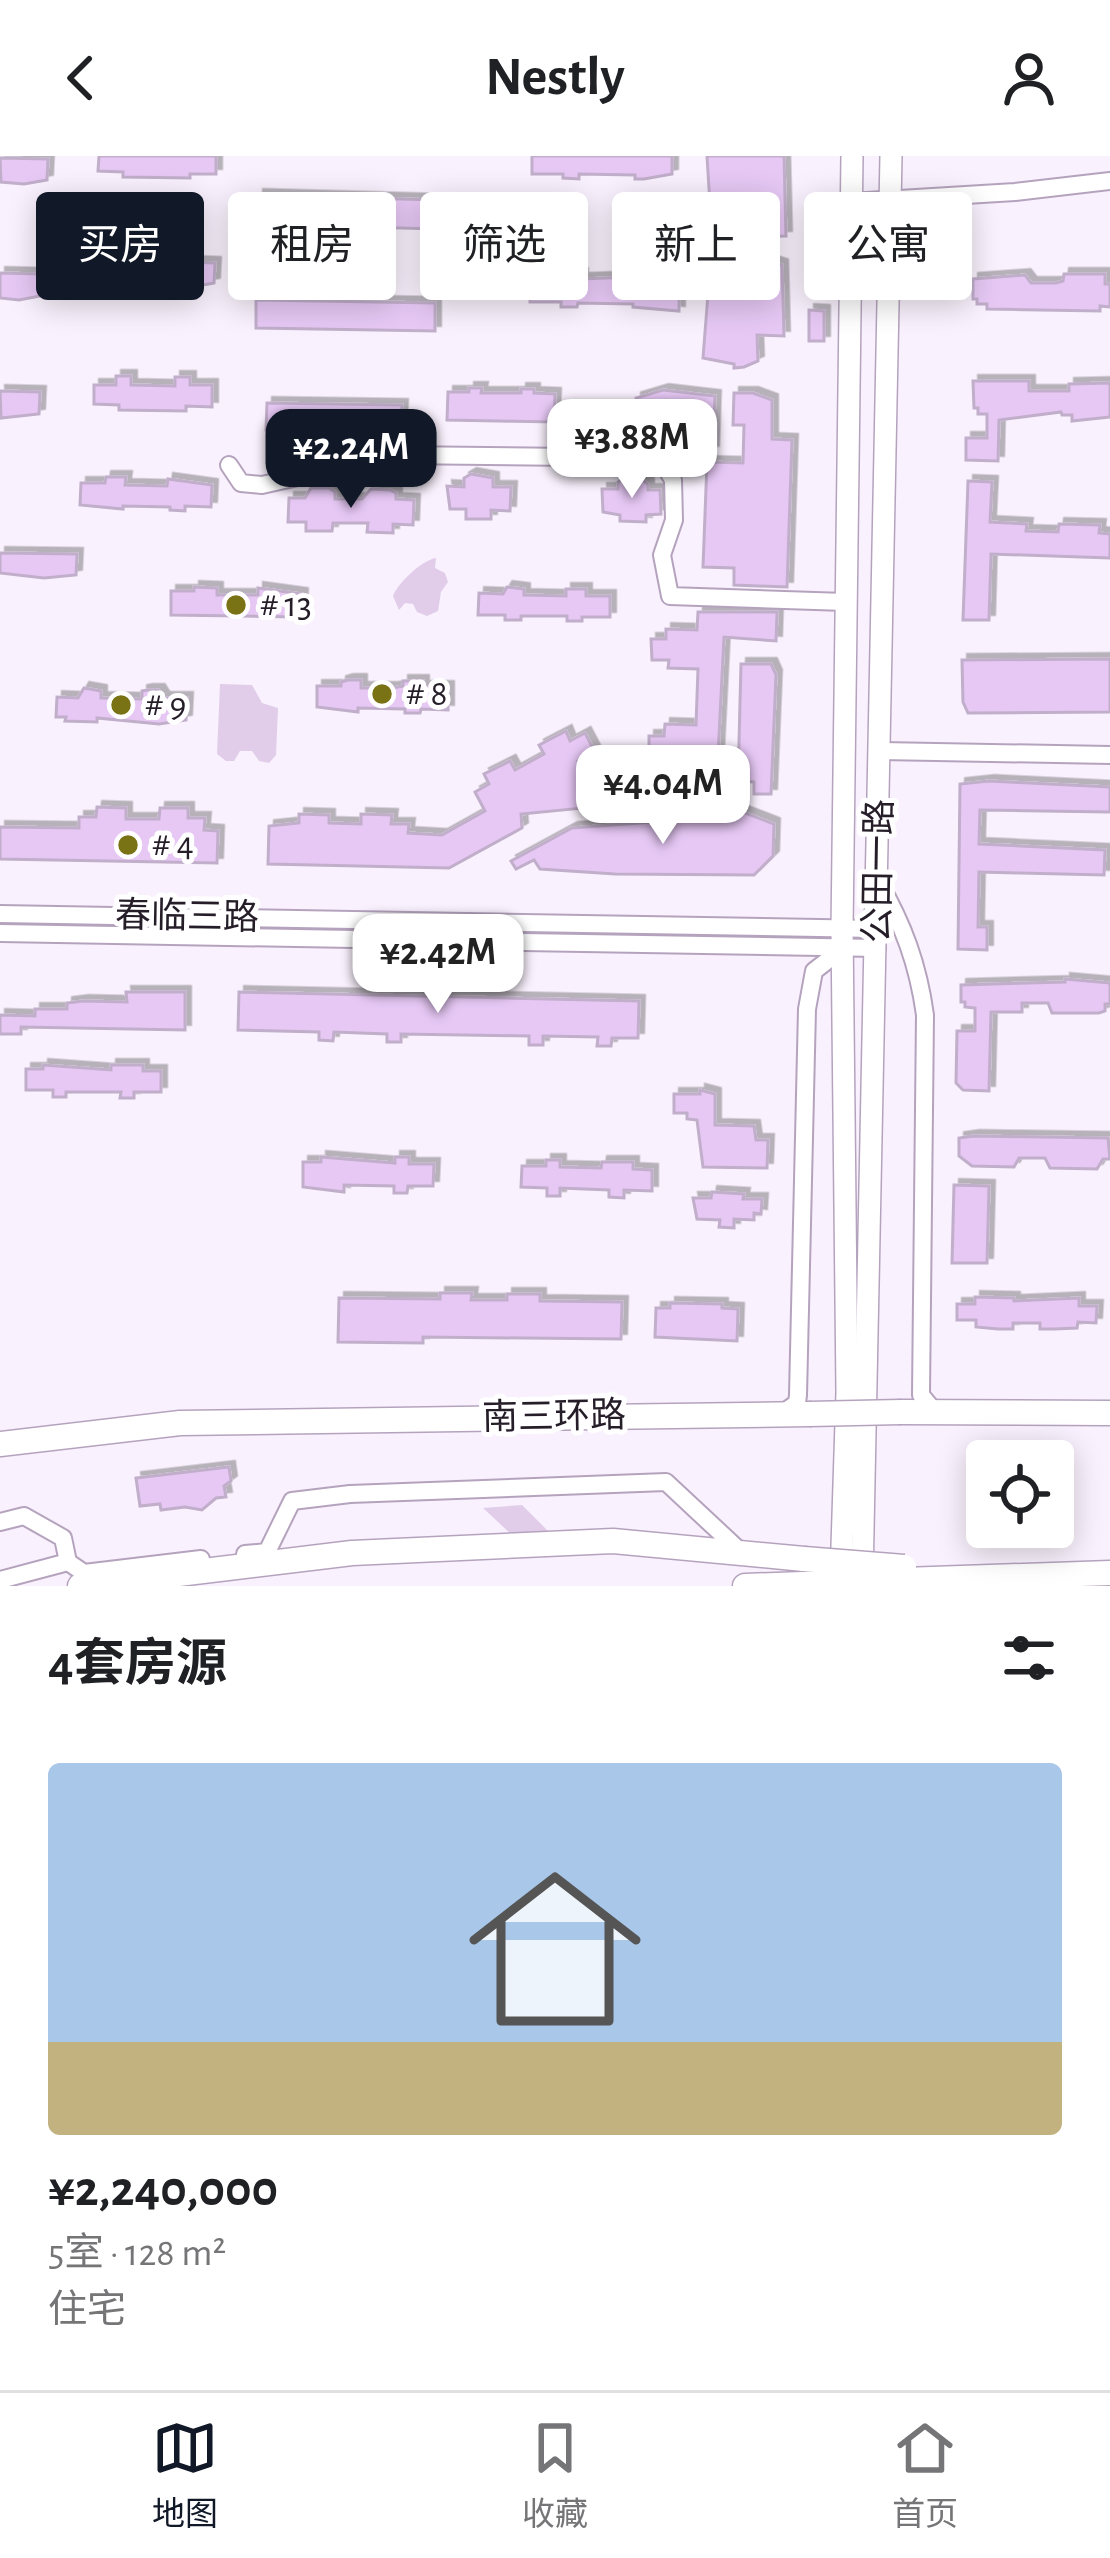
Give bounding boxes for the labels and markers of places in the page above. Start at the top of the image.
pin: ¥3.88M [534,399,730,501]
pin: ¥2.24M [253,409,449,511]
place label: # 13 [260,587,312,623]
marker: # 13 [223,592,249,618]
place label: # 8 [406,676,448,712]
marker: # 8 [369,681,395,707]
place label: # 9 [145,687,186,723]
marker: # 9 [108,692,134,718]
pin: ¥4.04M [565,745,761,847]
place label: # 4 [152,827,194,863]
marker: # 4 [115,832,141,858]
pin: ¥2.42M [340,914,536,1016]

